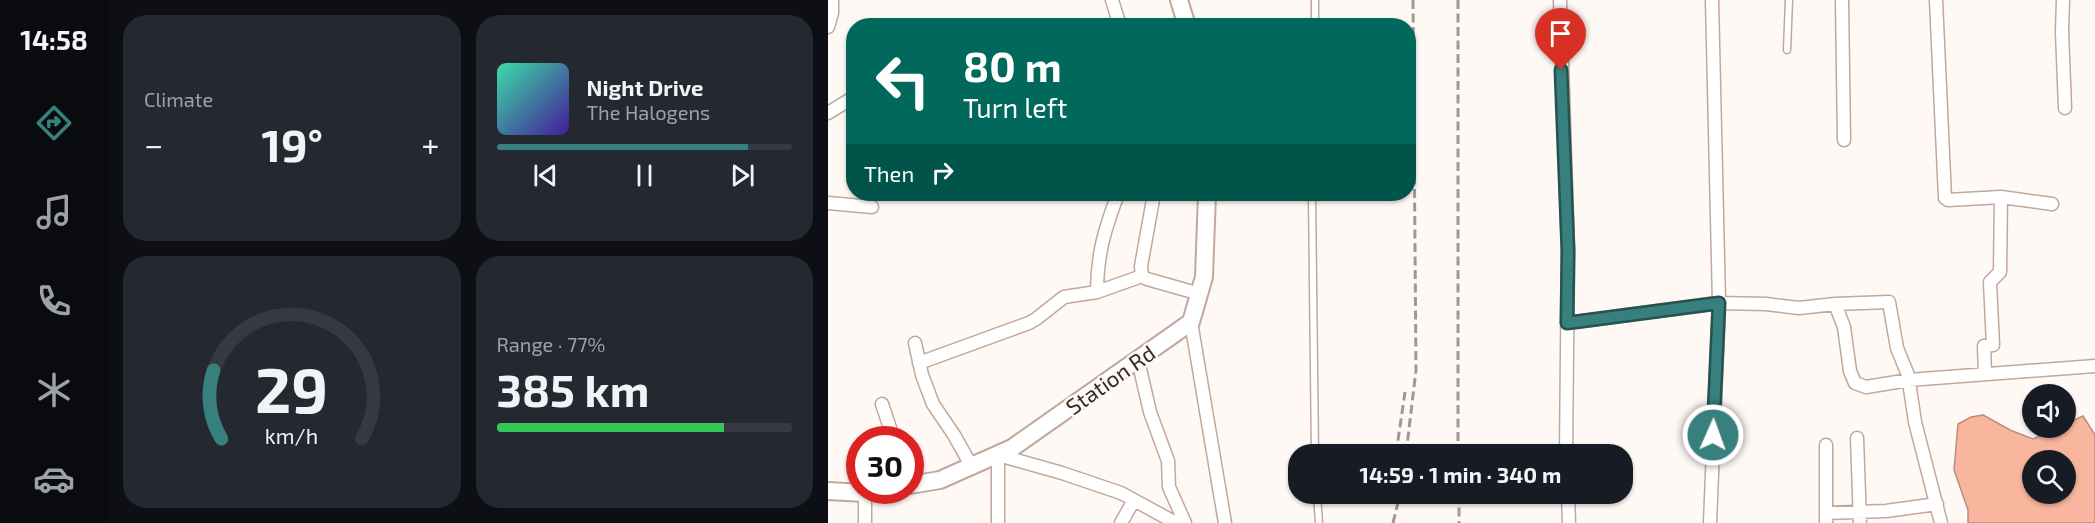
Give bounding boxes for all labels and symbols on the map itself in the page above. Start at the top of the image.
pin [1535,8,1586,70]
street label: Station Rd [1060,339,1160,419]
position arrow [1681,403,1745,467]
speed limit sign: 30 [846,426,924,504]

